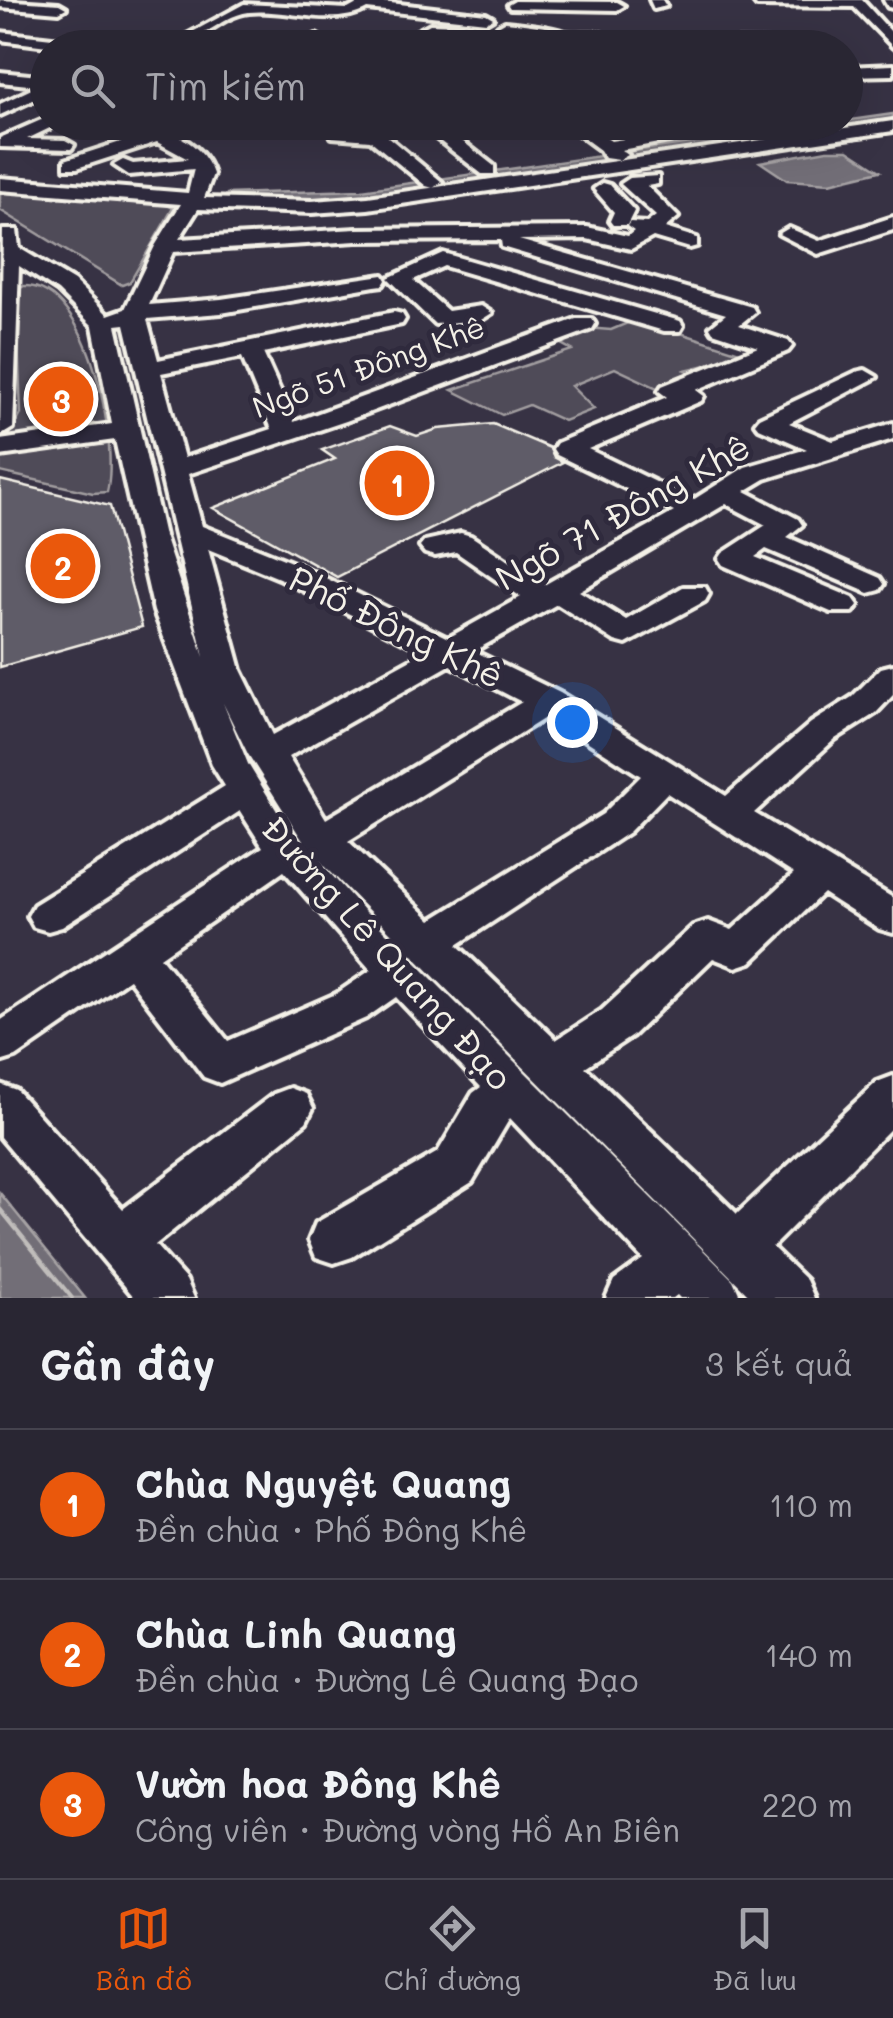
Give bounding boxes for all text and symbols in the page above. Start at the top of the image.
search box [30,30,863,140]
icon: search [65,58,120,113]
text: Tìm kiếm [145,60,306,110]
street label: Ngõ 51 Đông Khê [246,305,490,427]
pin: 3 [28,362,94,436]
street label: Ngõ 71 Đông Khê [487,422,757,600]
pin: 1 [364,446,430,520]
pin: 2 [30,528,96,604]
street label: Phố Đông Khê [282,554,512,698]
your location [547,697,598,748]
street label: Đường Lê Quang Đạo [252,805,524,1099]
text: Gần đây [40,1336,215,1391]
text: 3 kết quả [705,1342,853,1384]
text: Chùa Nguyệt Quang [135,1458,511,1508]
text: 1 [65,1483,80,1525]
text: 110 m [769,1483,853,1525]
text: Đền chùa · Phố Đông Khê [135,1508,527,1550]
text: Chùa Linh Quang [135,1608,457,1658]
text: 2 [64,1633,81,1675]
text: 140 m [764,1633,853,1675]
text: Đền chùa · Đường Lê Quang Đạo [135,1658,639,1700]
text: Vườn hoa Đông Khê [135,1758,501,1808]
text: 3 [63,1783,82,1825]
text: 220 m [762,1783,853,1825]
text: Công viên · Đường vòng Hồ An Biên [135,1808,680,1850]
tab: Bản đồ [96,1901,192,1997]
tab: Chỉ đường [384,1901,521,1997]
tab: Đã lưu [713,1901,797,1997]

